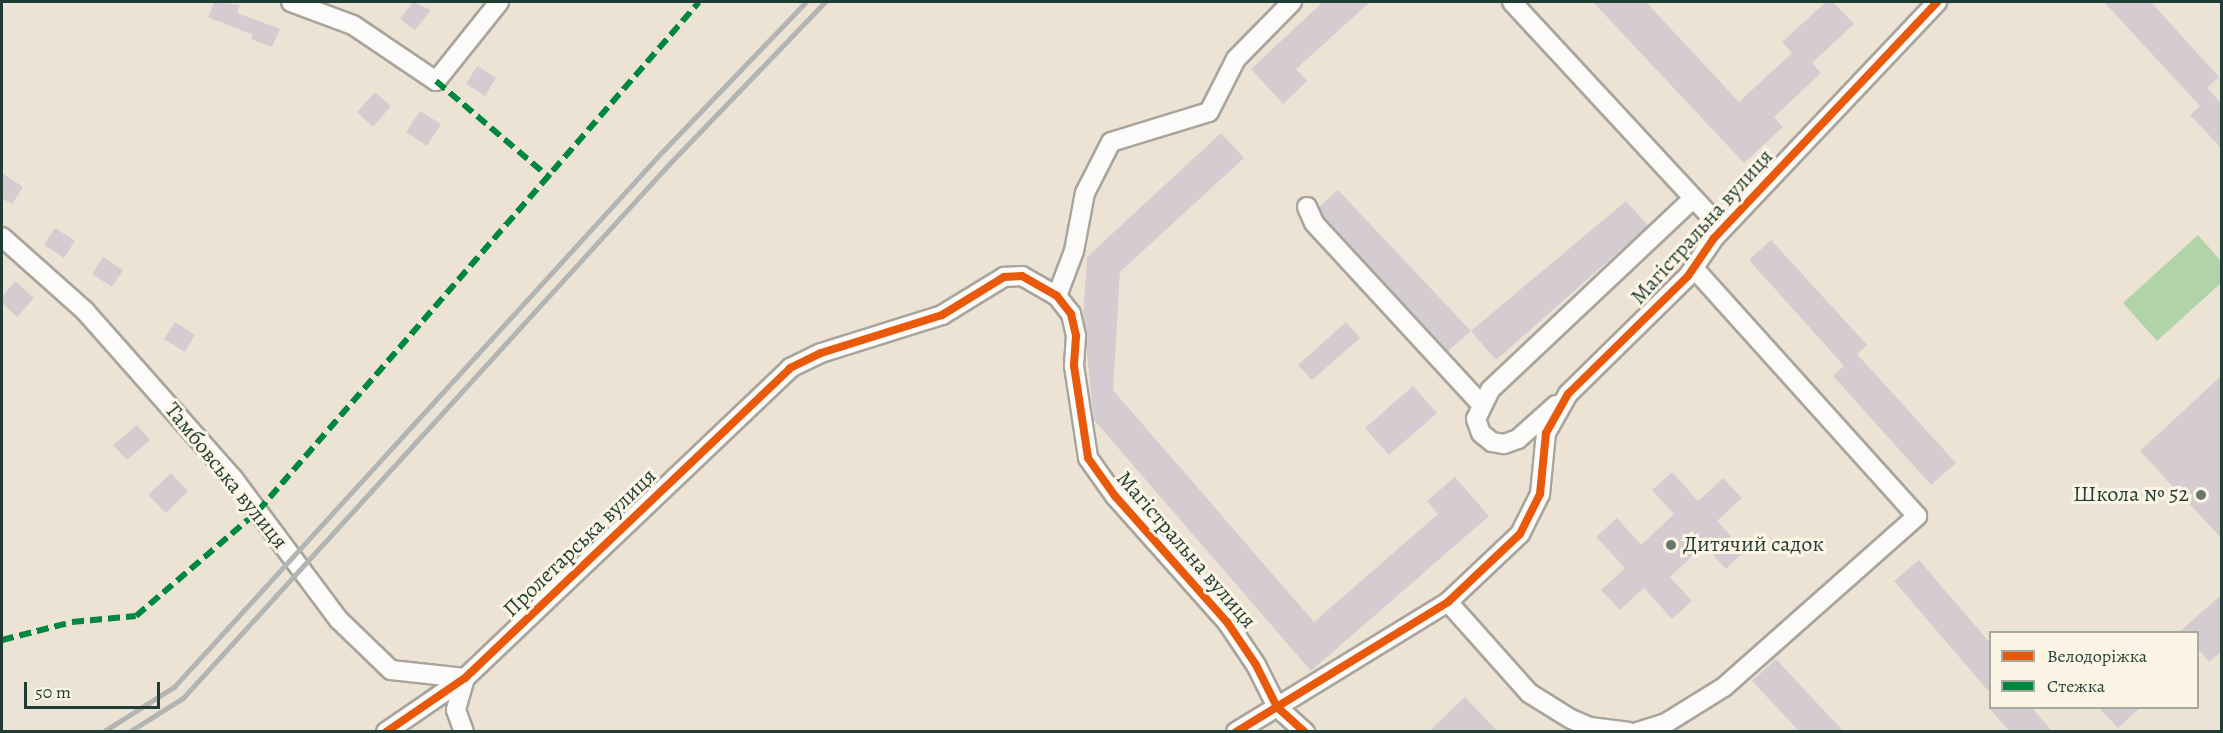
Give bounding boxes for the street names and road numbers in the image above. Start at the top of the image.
street label: Магістральна вулиця [1625,144,1779,310]
street label: Тамбовська вулиця [159,398,293,554]
street label: Пролетарська вулиця [498,463,662,623]
street label: Магістральна вулиця [1110,466,1262,634]

